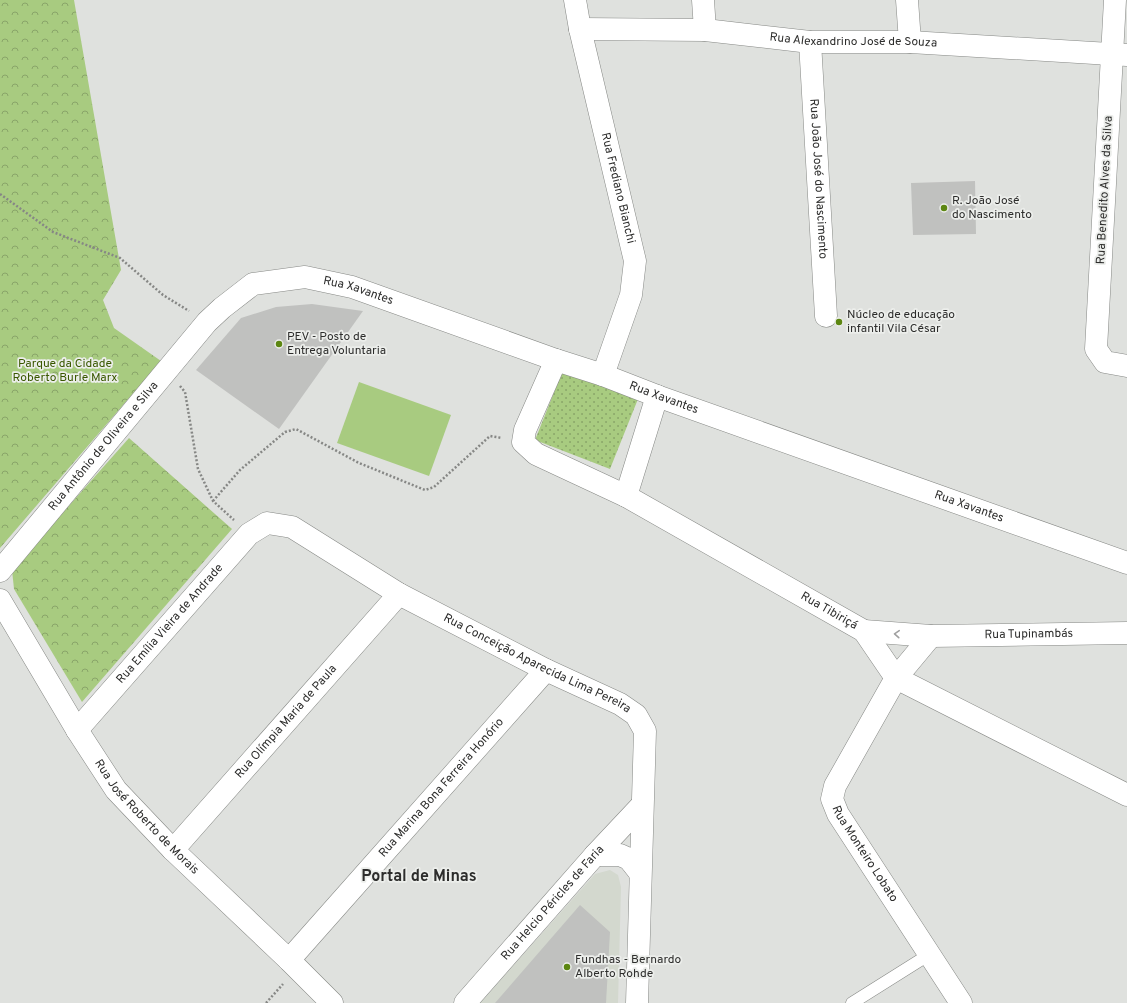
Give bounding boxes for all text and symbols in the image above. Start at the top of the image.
street label: Rua Alexandrino José de Souza [769,29,938,52]
street label: Rua João José do Nascimento [805,98,831,260]
street label: Rua Benedito Alves da Silva [1093,115,1117,265]
street label: Rua Frediano Bianchi [597,131,639,245]
place label: R. João José do Nascimento [952,193,1032,223]
marker: R. João José do Nascimento [939,203,949,213]
street label: Rua Xavantes [322,273,395,309]
place label: Núcleo de educação infantil Vila César [847,307,955,337]
marker: Núcleo de educação infantil Vila César [834,317,844,327]
place label: PEV - Posto de Entrega Voluntaria [287,329,386,359]
marker: PEV - Posto de Entrega Voluntaria [274,339,284,349]
park label: Parque da Cidade Roberto Burle Marx [13,356,117,386]
street label: Rua Antônio de Oliveira e Silva [45,378,162,515]
street label: Rua Xavantes [627,378,700,418]
street label: Rua Xavantes [932,487,1006,527]
street label: Rua Emília Vieira de Andrade [113,561,227,687]
street label: Rua Tibiriçá [797,589,860,634]
street label: Rua Conceição Aparecida Lima Pereira [440,610,634,717]
street label: Rua Tupinambás [984,626,1073,643]
one-way arrow [894,629,900,638]
street label: Rua Olímpia Maria de Paula [232,662,341,782]
street label: Rua Marina Bona Ferreira Honório [375,714,508,861]
street label: Rua José Roberto de Morais [90,756,202,878]
street label: Rua Monteiro Lobato [827,803,902,906]
street label: Rua Helcio Péricles de Faria [498,842,608,964]
district label: Portal de Minas [361,867,477,887]
place label: Fundhas - Bernardo Alberto Rohde [575,952,682,982]
marker: Fundhas - Bernardo Alberto Rohde [562,962,572,972]

